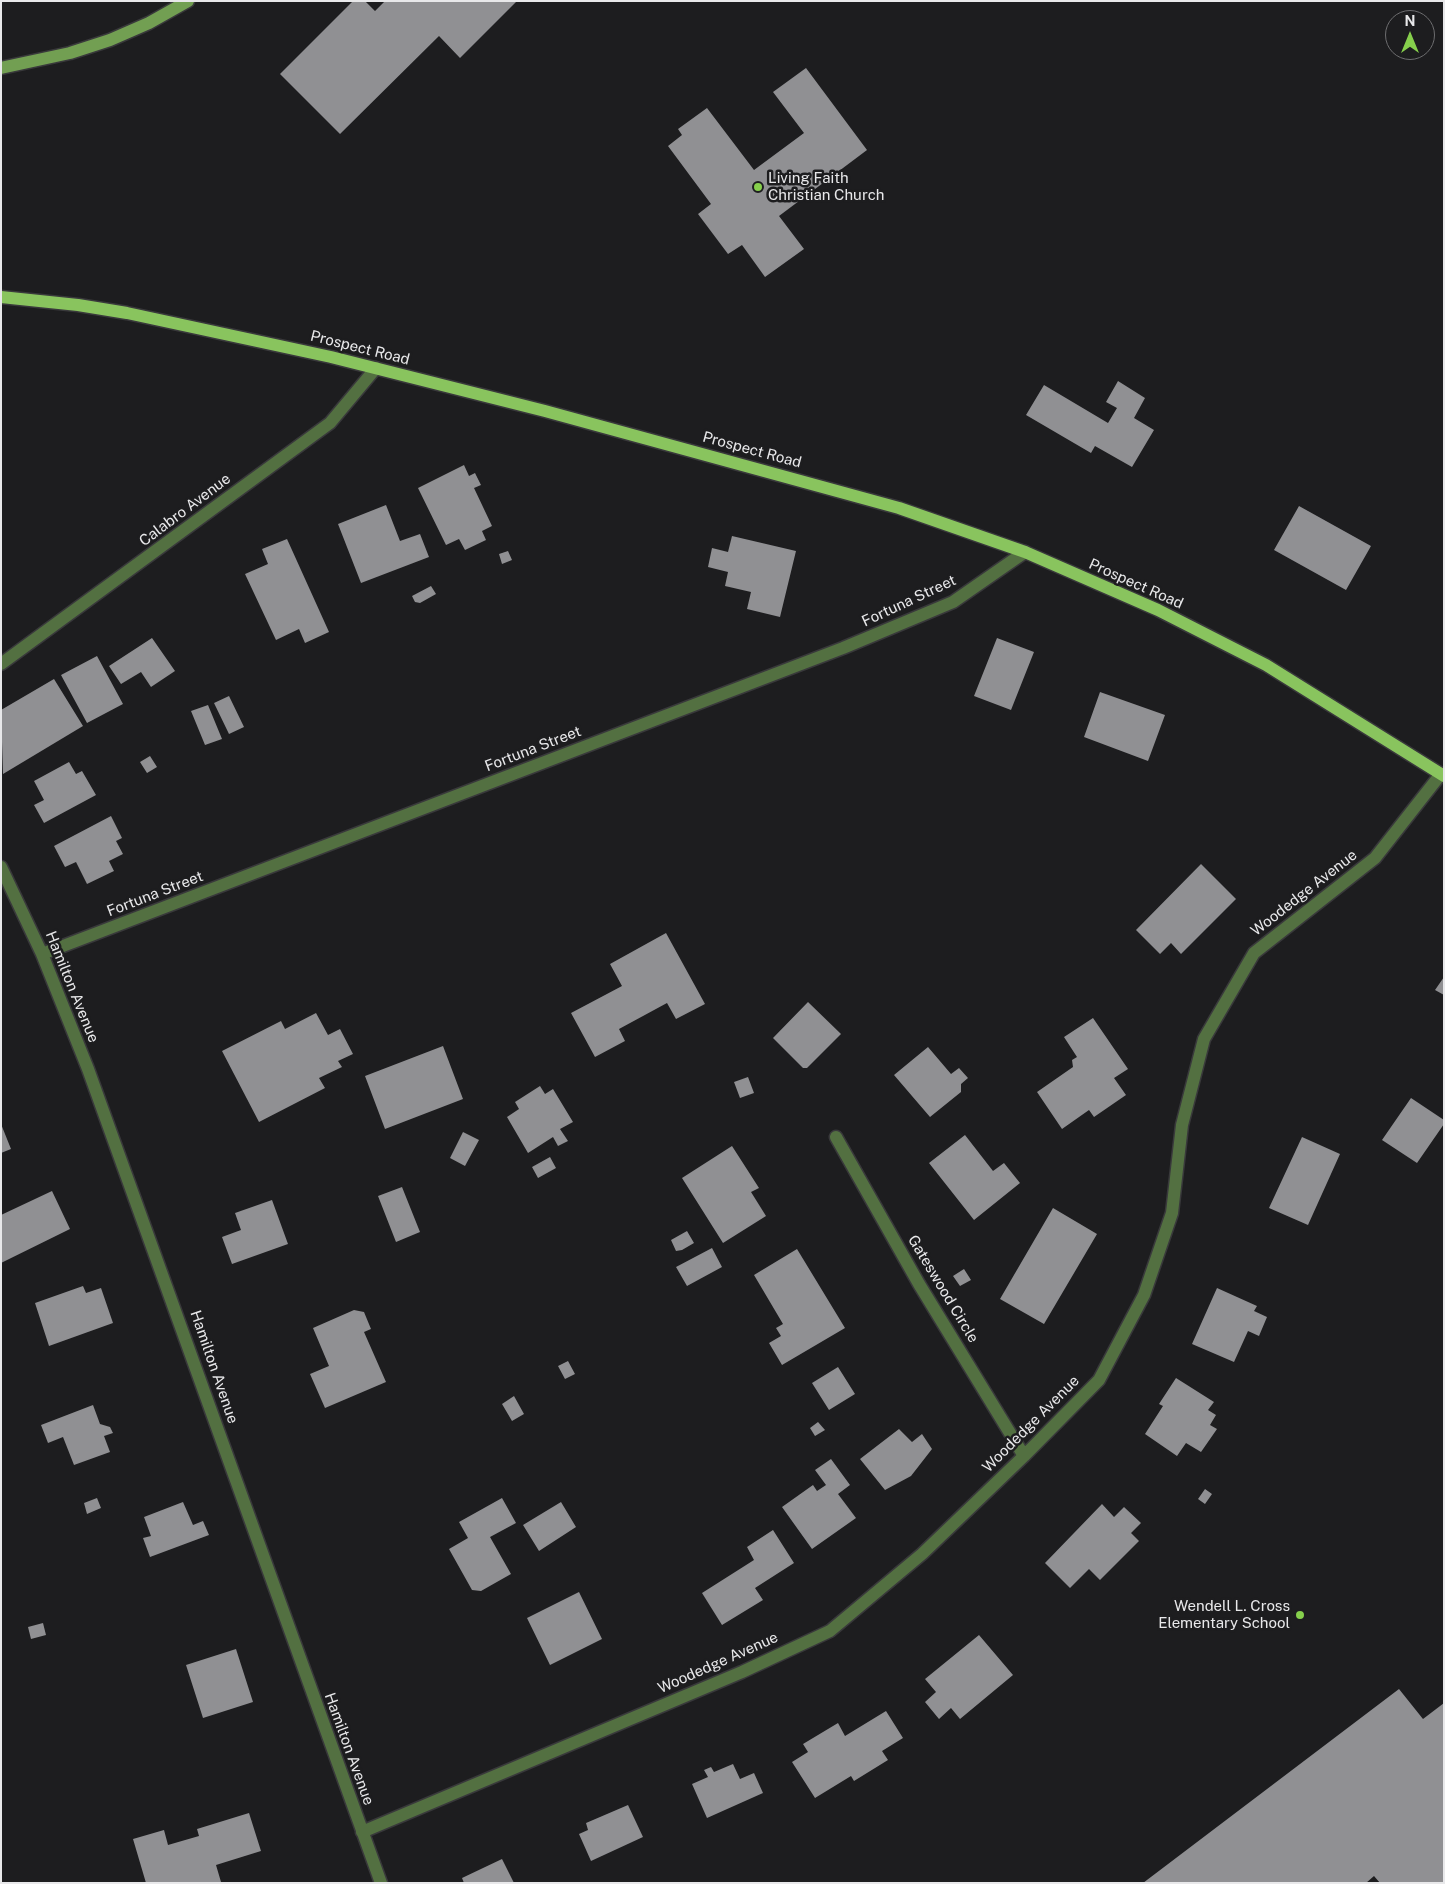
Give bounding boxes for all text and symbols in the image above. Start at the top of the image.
north arrow [1385,10,1435,60]
text: N [1405,13,1415,29]
place label: Living Faith Christian Church [768,169,884,204]
marker: Living Faith Christian Church [752,181,764,193]
street label: Prospect Road [309,327,411,369]
street label: Prospect Road [701,428,803,472]
street label: Calabro Avenue [136,470,234,550]
street label: Prospect Road [1086,555,1186,613]
street label: Fortuna Street [859,571,959,631]
street label: Fortuna Street [482,722,584,776]
street label: Woodedge Avenue [1247,846,1361,940]
street label: Fortuna Street [104,867,206,921]
street label: Hamilton Avenue [41,929,103,1045]
street label: Gateswood Circle [904,1232,982,1346]
street label: Hamilton Avenue [186,1308,242,1426]
street label: Woodedge Avenue [979,1372,1083,1476]
place label: Wendell L. Cross Elementary School [1158,1597,1290,1632]
marker: Wendell L. Cross Elementary School [1294,1609,1306,1621]
street label: Woodedge Avenue [655,1628,781,1698]
street label: Hamilton Avenue [320,1690,378,1808]

